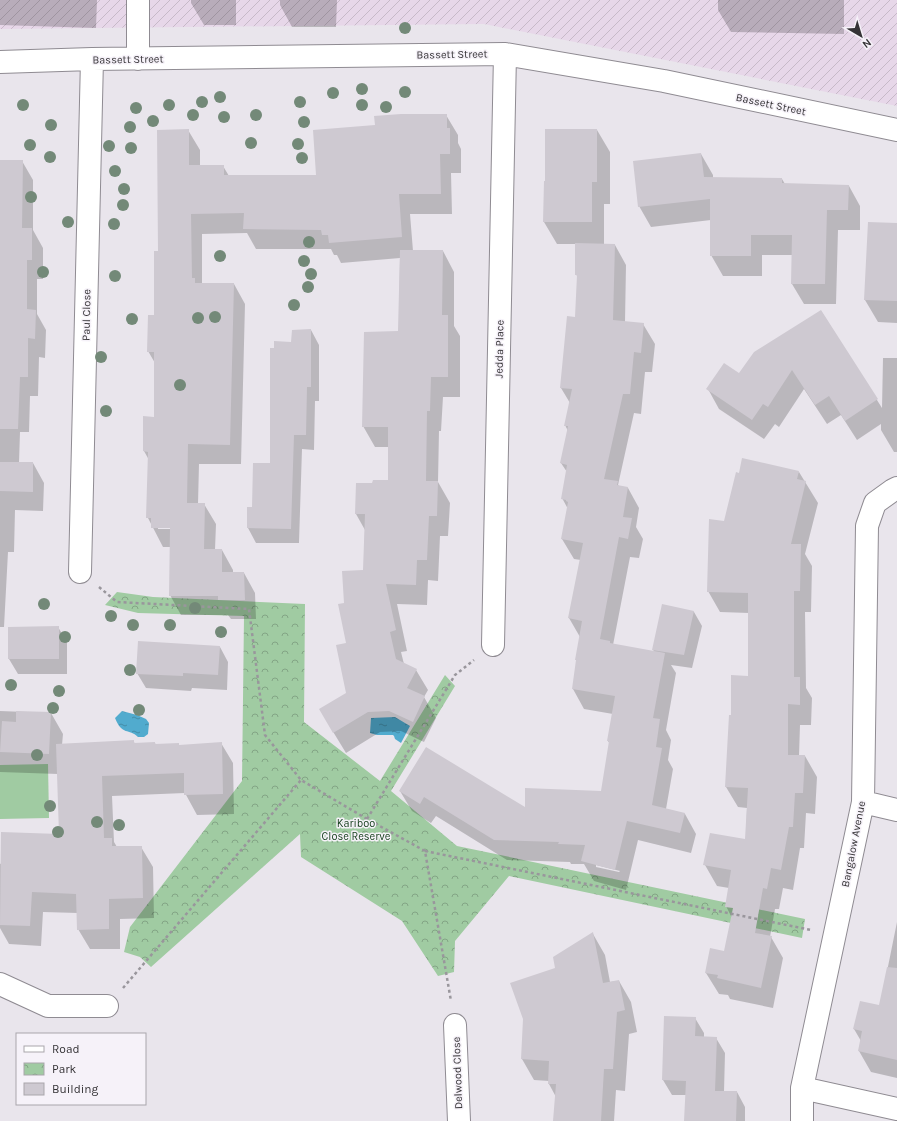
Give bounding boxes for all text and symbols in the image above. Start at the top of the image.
north arrow [841,16,881,56]
text: N [860,36,874,51]
street label: Bassett Street [416,47,488,62]
street label: Bassett Street [92,52,164,67]
street label: Bassett Street [735,91,807,118]
street label: Paul Close [80,289,93,341]
street label: Jedda Place [492,319,507,378]
street label: Bangalow Avenue [839,799,868,888]
park label: Kariboo Close Reserve [322,817,391,843]
legend [16,1033,146,1105]
street label: Delwood Close [450,1036,465,1109]
text: Road [52,1042,80,1056]
text: Park [52,1062,77,1076]
text: Building [52,1082,99,1096]

